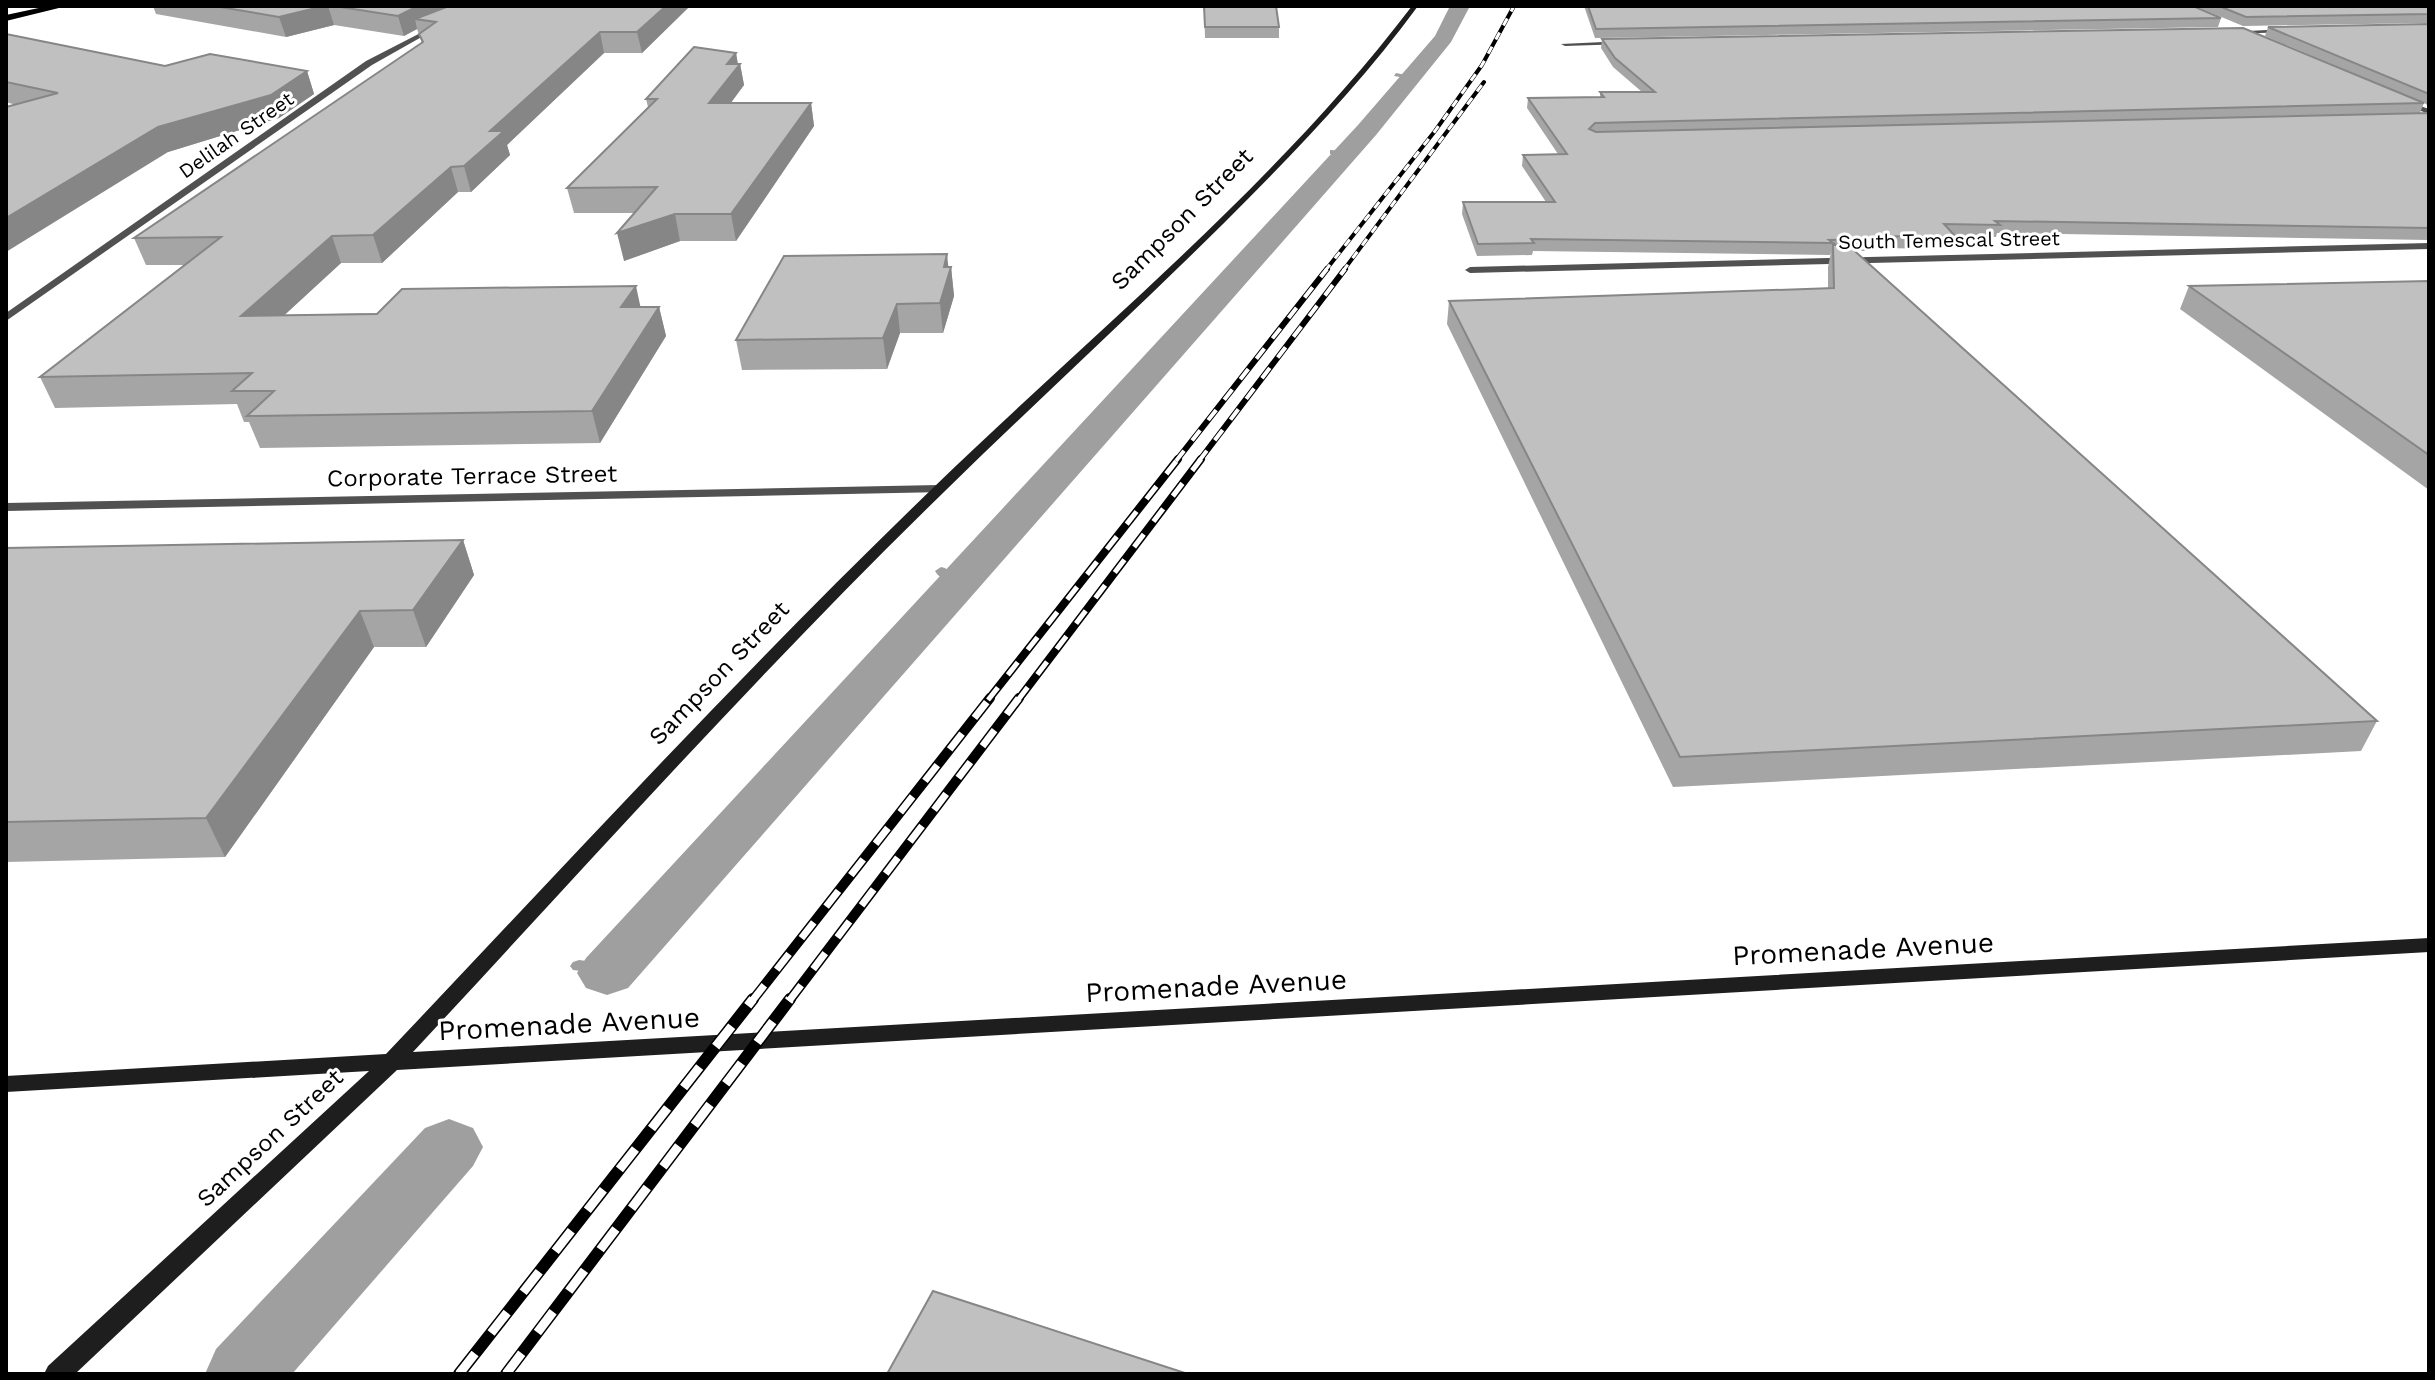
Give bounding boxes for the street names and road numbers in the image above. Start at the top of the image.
street label: Delilah Street [174,86,298,183]
street label: Sampson Street [1105,142,1259,296]
street label: South Temescal Street [1838,226,2061,254]
street label: Corporate Terrace Street [327,459,617,493]
street label: Sampson Street [643,595,795,751]
street label: Promenade Avenue [1731,926,1995,972]
street label: Promenade Avenue [1084,963,1348,1009]
street label: Promenade Avenue [437,1001,701,1047]
street label: Sampson Street [191,1063,349,1213]

